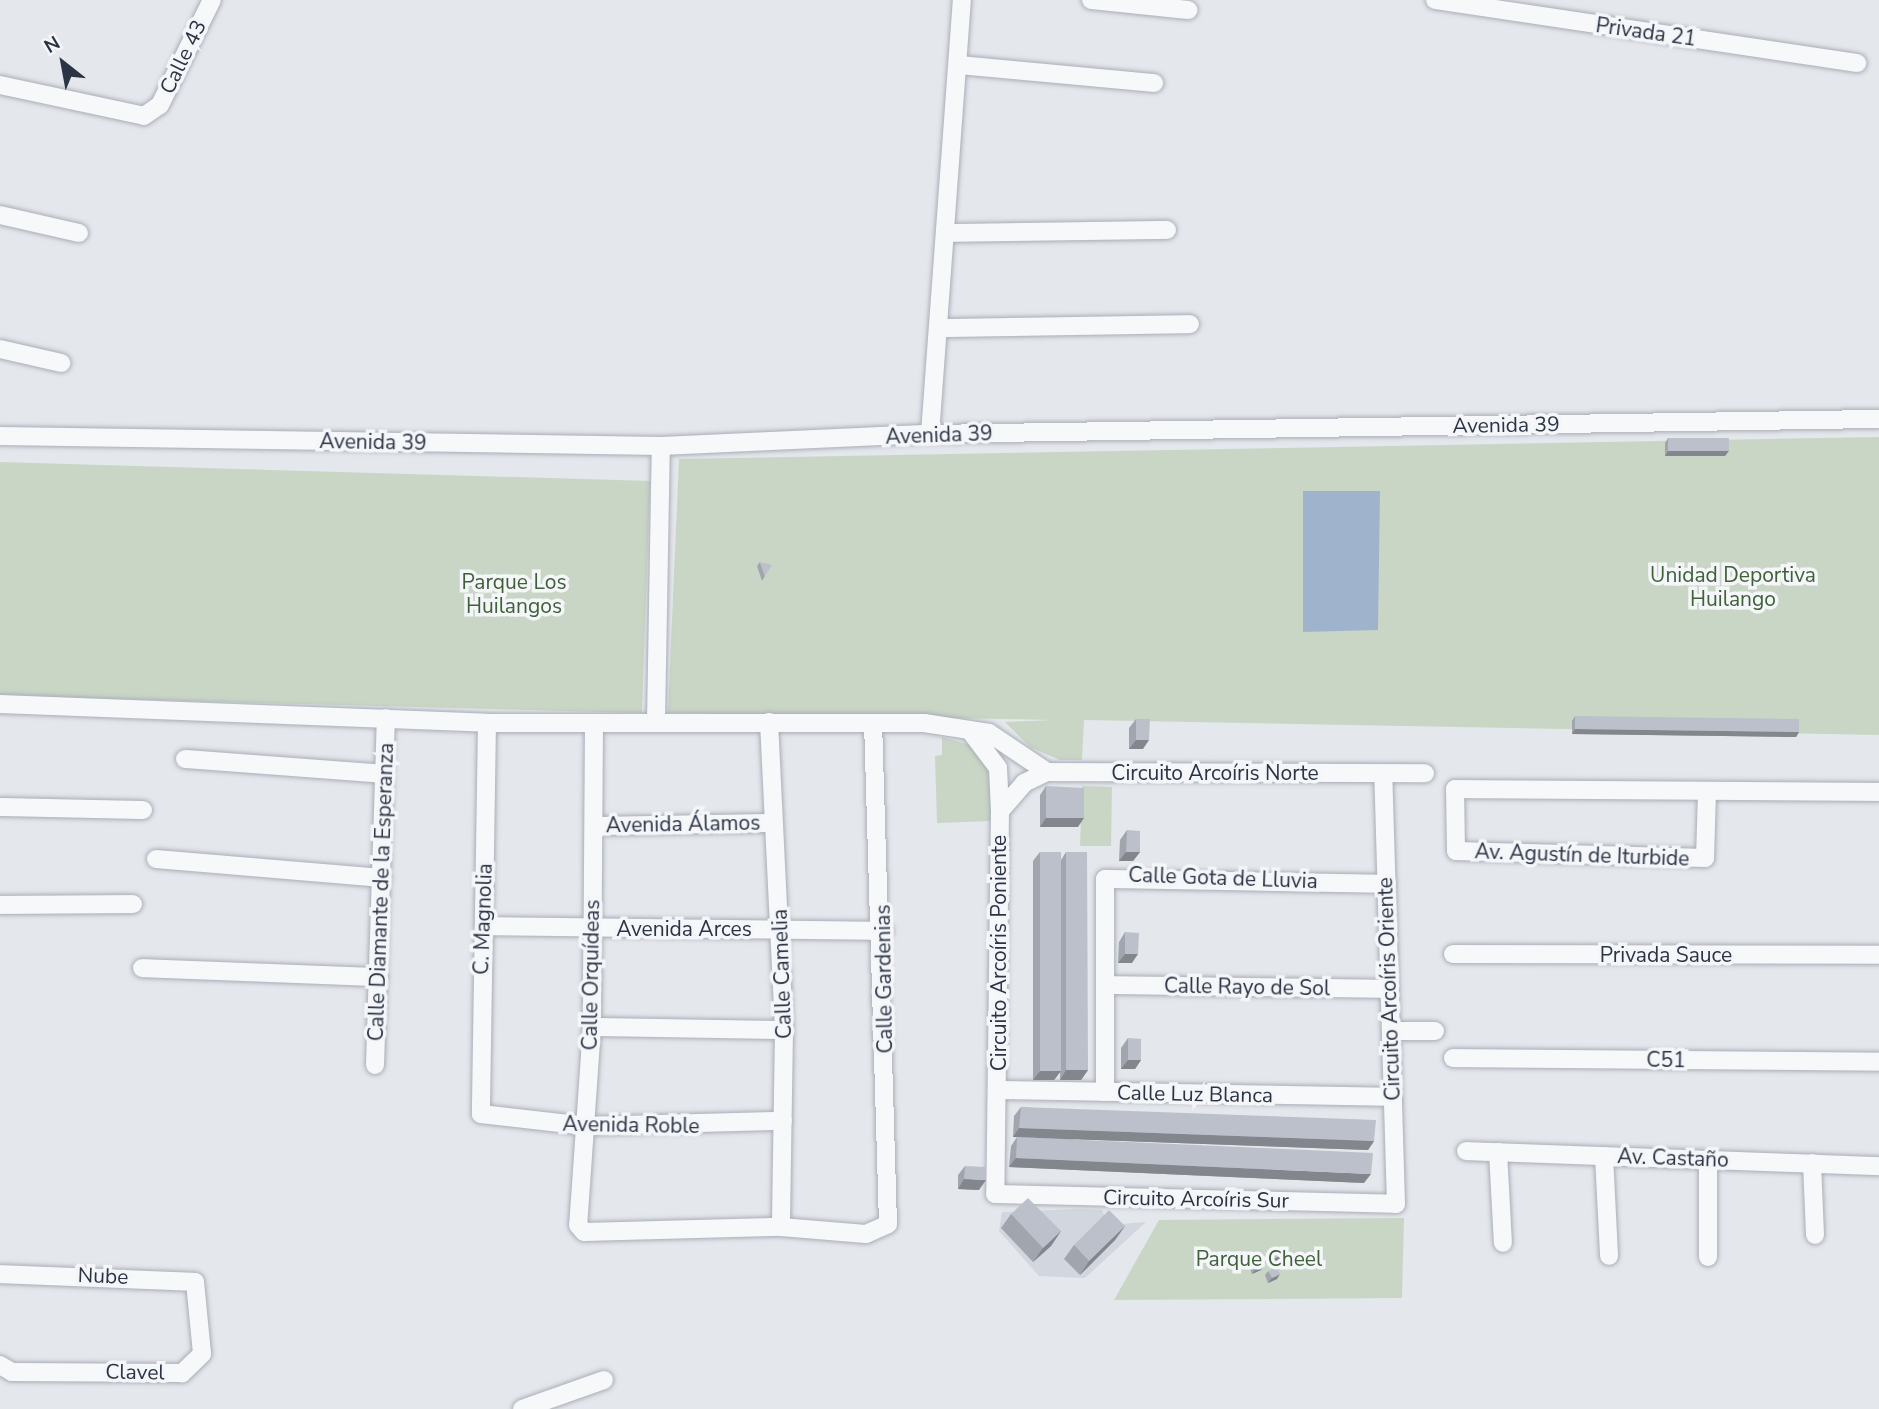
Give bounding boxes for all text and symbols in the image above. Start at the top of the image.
street label: Privada 21 [1594,12,1698,52]
street label: Calle 43 [154,16,212,98]
north arrow [28,28,98,98]
text: N [39,30,65,60]
street label: Avenida 39 [1452,411,1560,439]
street label: Avenida 39 [885,421,993,449]
street label: Avenida 39 [319,428,427,456]
park label: Unidad Deportiva Huilango [1650,562,1816,612]
park label: Parque Los Huilangos [462,569,566,619]
street label: Calle Diamante de la Esperanza [363,742,399,1042]
street label: Circuito Arcoíris Norte [1111,760,1319,786]
street label: Avenida Álamos [606,810,760,838]
street label: Circuito Arcoíris Poniente [986,835,1012,1071]
street label: Av. Agustín de Iturbide [1474,839,1690,871]
street label: Calle Gota de Lluvia [1128,862,1318,894]
street label: C. Magnolia [468,863,498,975]
street label: Circuito Arcoíris Oriente [1373,877,1405,1101]
street label: Calle Orquídeas [577,899,605,1051]
street label: Calle Gardenias [870,904,898,1054]
street label: Calle Camelia [767,909,797,1039]
street label: Avenida Arces [616,916,752,942]
street label: Privada Sauce [1600,942,1732,968]
street label: Calle Rayo de Sol [1164,973,1330,1001]
street label: C51 [1646,1047,1686,1073]
street label: Calle Luz Blanca [1117,1080,1273,1108]
street label: Avenida Roble [562,1111,700,1139]
street label: Av. Castaño [1617,1143,1729,1173]
street label: Circuito Arcoíris Sur [1103,1185,1289,1213]
park label: Parque Cheel [1196,1246,1322,1272]
street label: Nube [77,1263,129,1289]
street label: Clavel [105,1359,165,1385]

